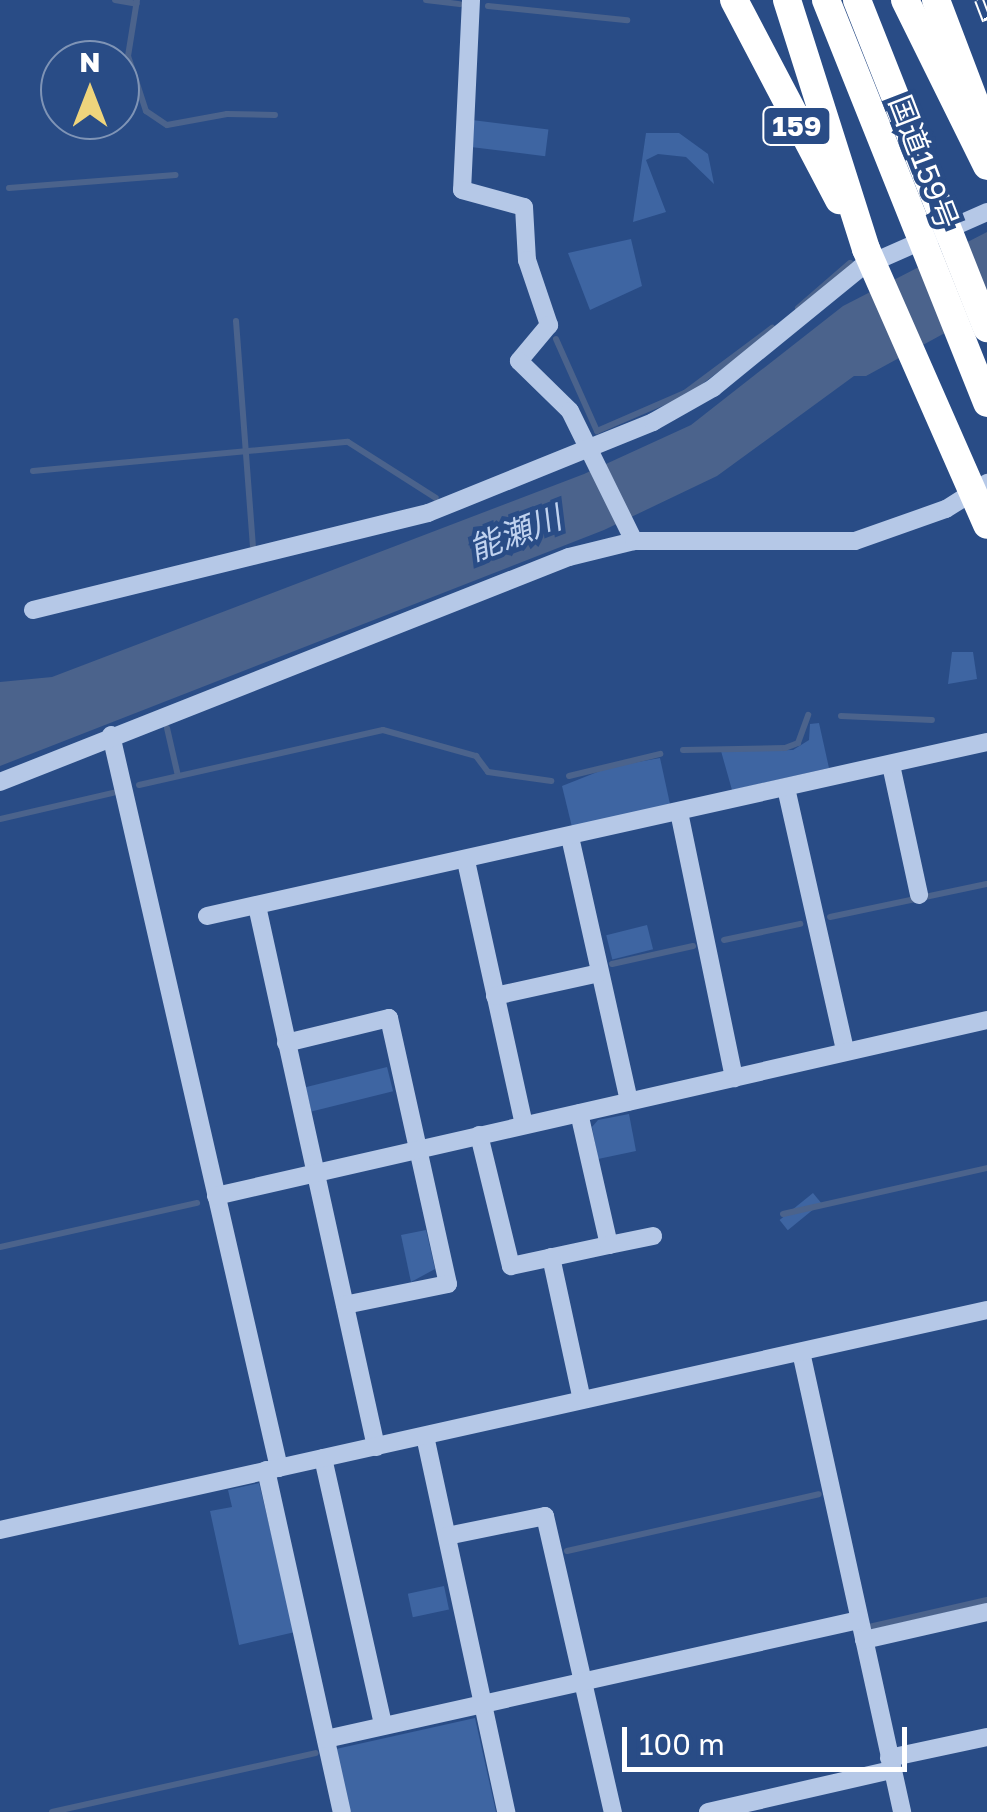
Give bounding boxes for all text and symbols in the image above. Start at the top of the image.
north arrow [40,40,140,140]
text: N [79,45,101,78]
street label: 国道159号 [882,90,966,234]
road number: 159 [762,103,832,149]
water label: 能瀬川 [463,498,567,568]
scale bar [627,1707,912,1769]
text: 100 m [639,1726,725,1762]

